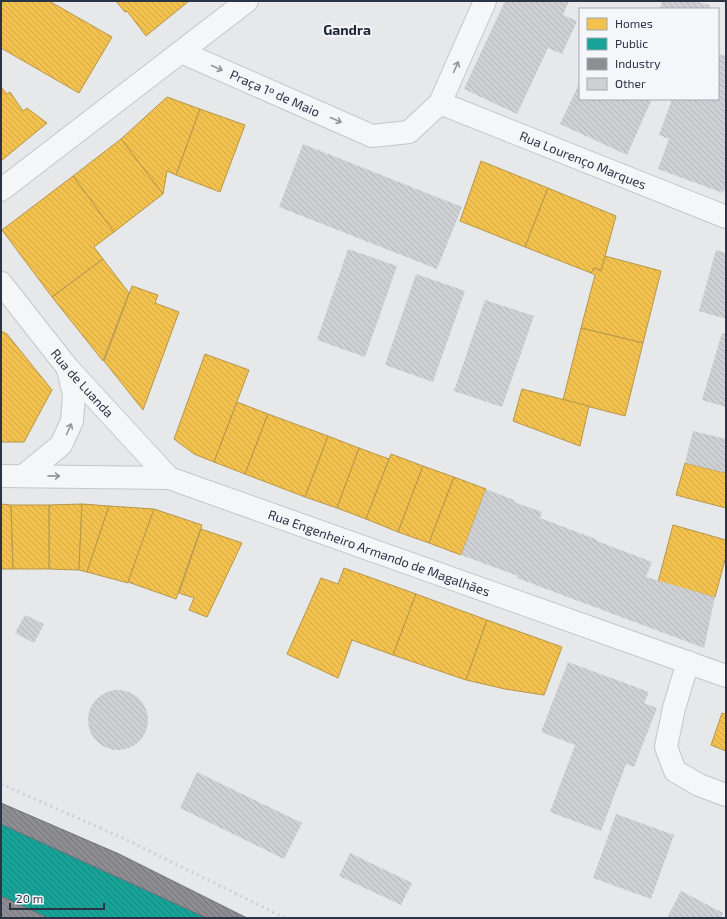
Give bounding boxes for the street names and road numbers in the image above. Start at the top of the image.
street label: Praça 1º de Maio [227,66,322,121]
street label: Rua Lourenço Marques [517,128,649,192]
street label: Rua de Luanda [48,346,117,420]
street label: Rua Engenheiro Armando de Magalhães [266,506,492,599]

